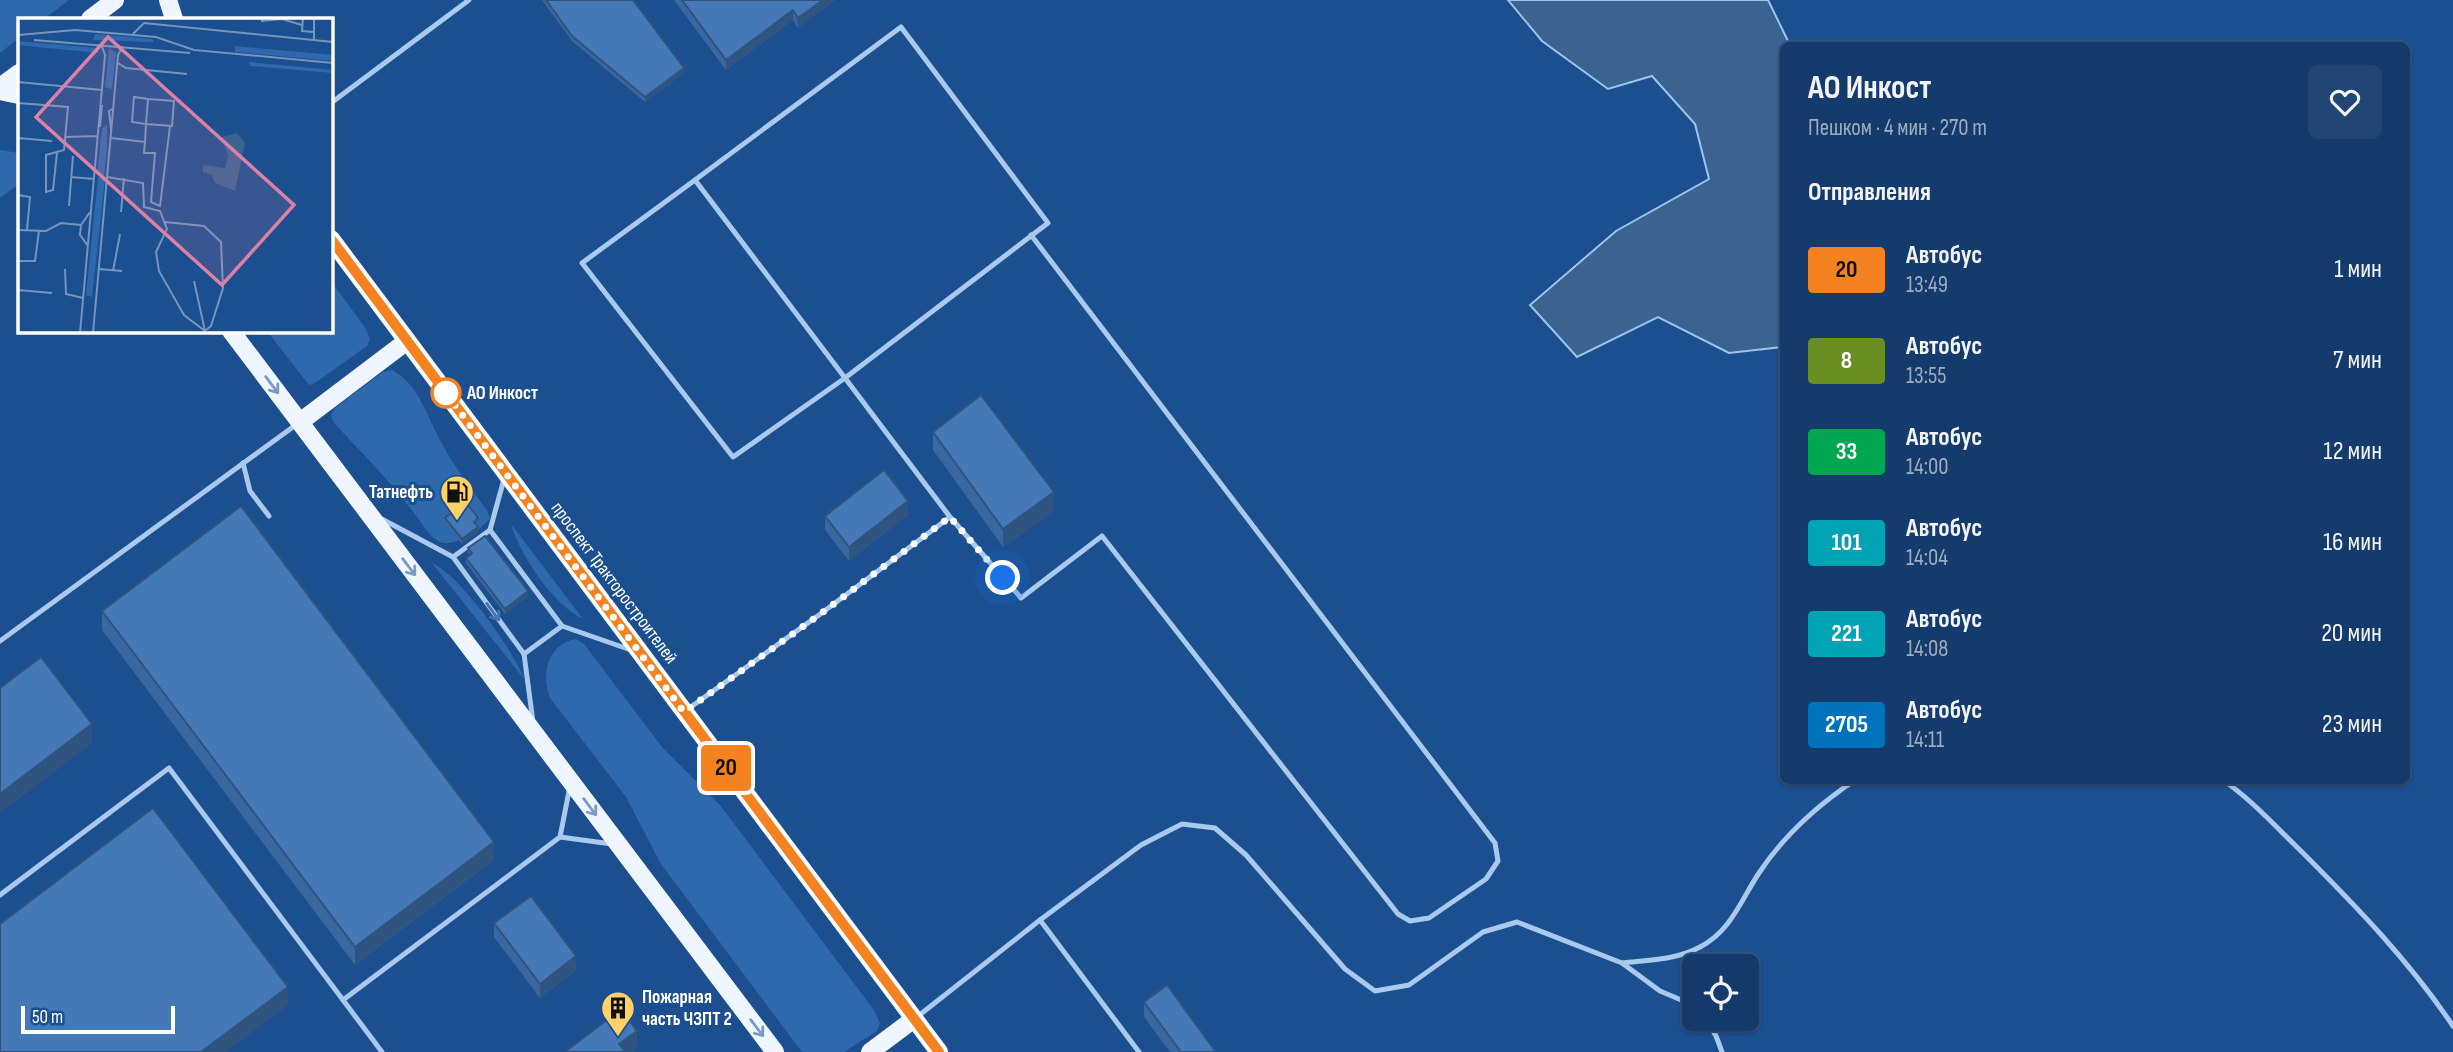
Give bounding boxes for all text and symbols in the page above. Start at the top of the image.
inset map [18,18,332,332]
button: heart [2308,65,2382,139]
text: АО Инкост [1808,68,1931,108]
text: Пешком · 4 мин · 270 m [1808,114,1987,142]
text: Отправления [1808,177,1931,208]
text: Автобус [1906,240,1982,271]
text: 1 мин [2334,254,2382,285]
text: 20 [1836,255,1857,284]
text: 13:49 [1906,271,1948,299]
text: Автобус [1906,331,1982,362]
text: 7 мин [2333,345,2382,376]
text: 8 [1841,346,1852,375]
text: 13:55 [1906,362,1946,390]
one-way arrow [265,375,280,394]
marker: АО Инкост [431,378,461,408]
place label: АО Инкост [466,382,538,405]
text: Автобус [1906,422,1982,453]
text: 12 мин [2323,436,2382,467]
text: 33 [1836,437,1857,466]
text: 14:00 [1906,453,1949,481]
fuel station icon: Татнефть [438,473,476,522]
place label: Татнефть [369,481,433,504]
street label: проспект Тракторостроителей [546,498,682,668]
text: Автобус [1906,513,1982,544]
text: 16 мин [2323,527,2382,558]
text: 101 [1831,528,1862,557]
text: 14:04 [1906,544,1948,572]
one-way arrow [402,557,417,576]
your location [985,560,1020,595]
one-way arrow [486,602,500,621]
text: Автобус [1906,604,1982,635]
text: 20 мин [2321,618,2382,649]
text: 221 [1831,619,1862,648]
text: 14:08 [1906,635,1948,663]
text: Автобус [1906,695,1982,726]
text: 23 мин [2322,709,2382,740]
text: 2705 [1825,710,1868,739]
text: 14:11 [1906,726,1944,754]
line badge: 20 [694,745,758,791]
text: 20 [715,753,737,782]
one-way arrow [583,797,598,816]
map controls [1682,954,1759,1031]
button: locate [1682,954,1759,1031]
place label: Пожарная часть ЧЗПТ 2 [642,986,732,1031]
building icon: Пожарная часть ЧЗПТ 2 [599,989,637,1038]
scale bar [21,1003,175,1035]
text: 50 m [32,1006,63,1029]
one-way arrow [749,1018,764,1037]

